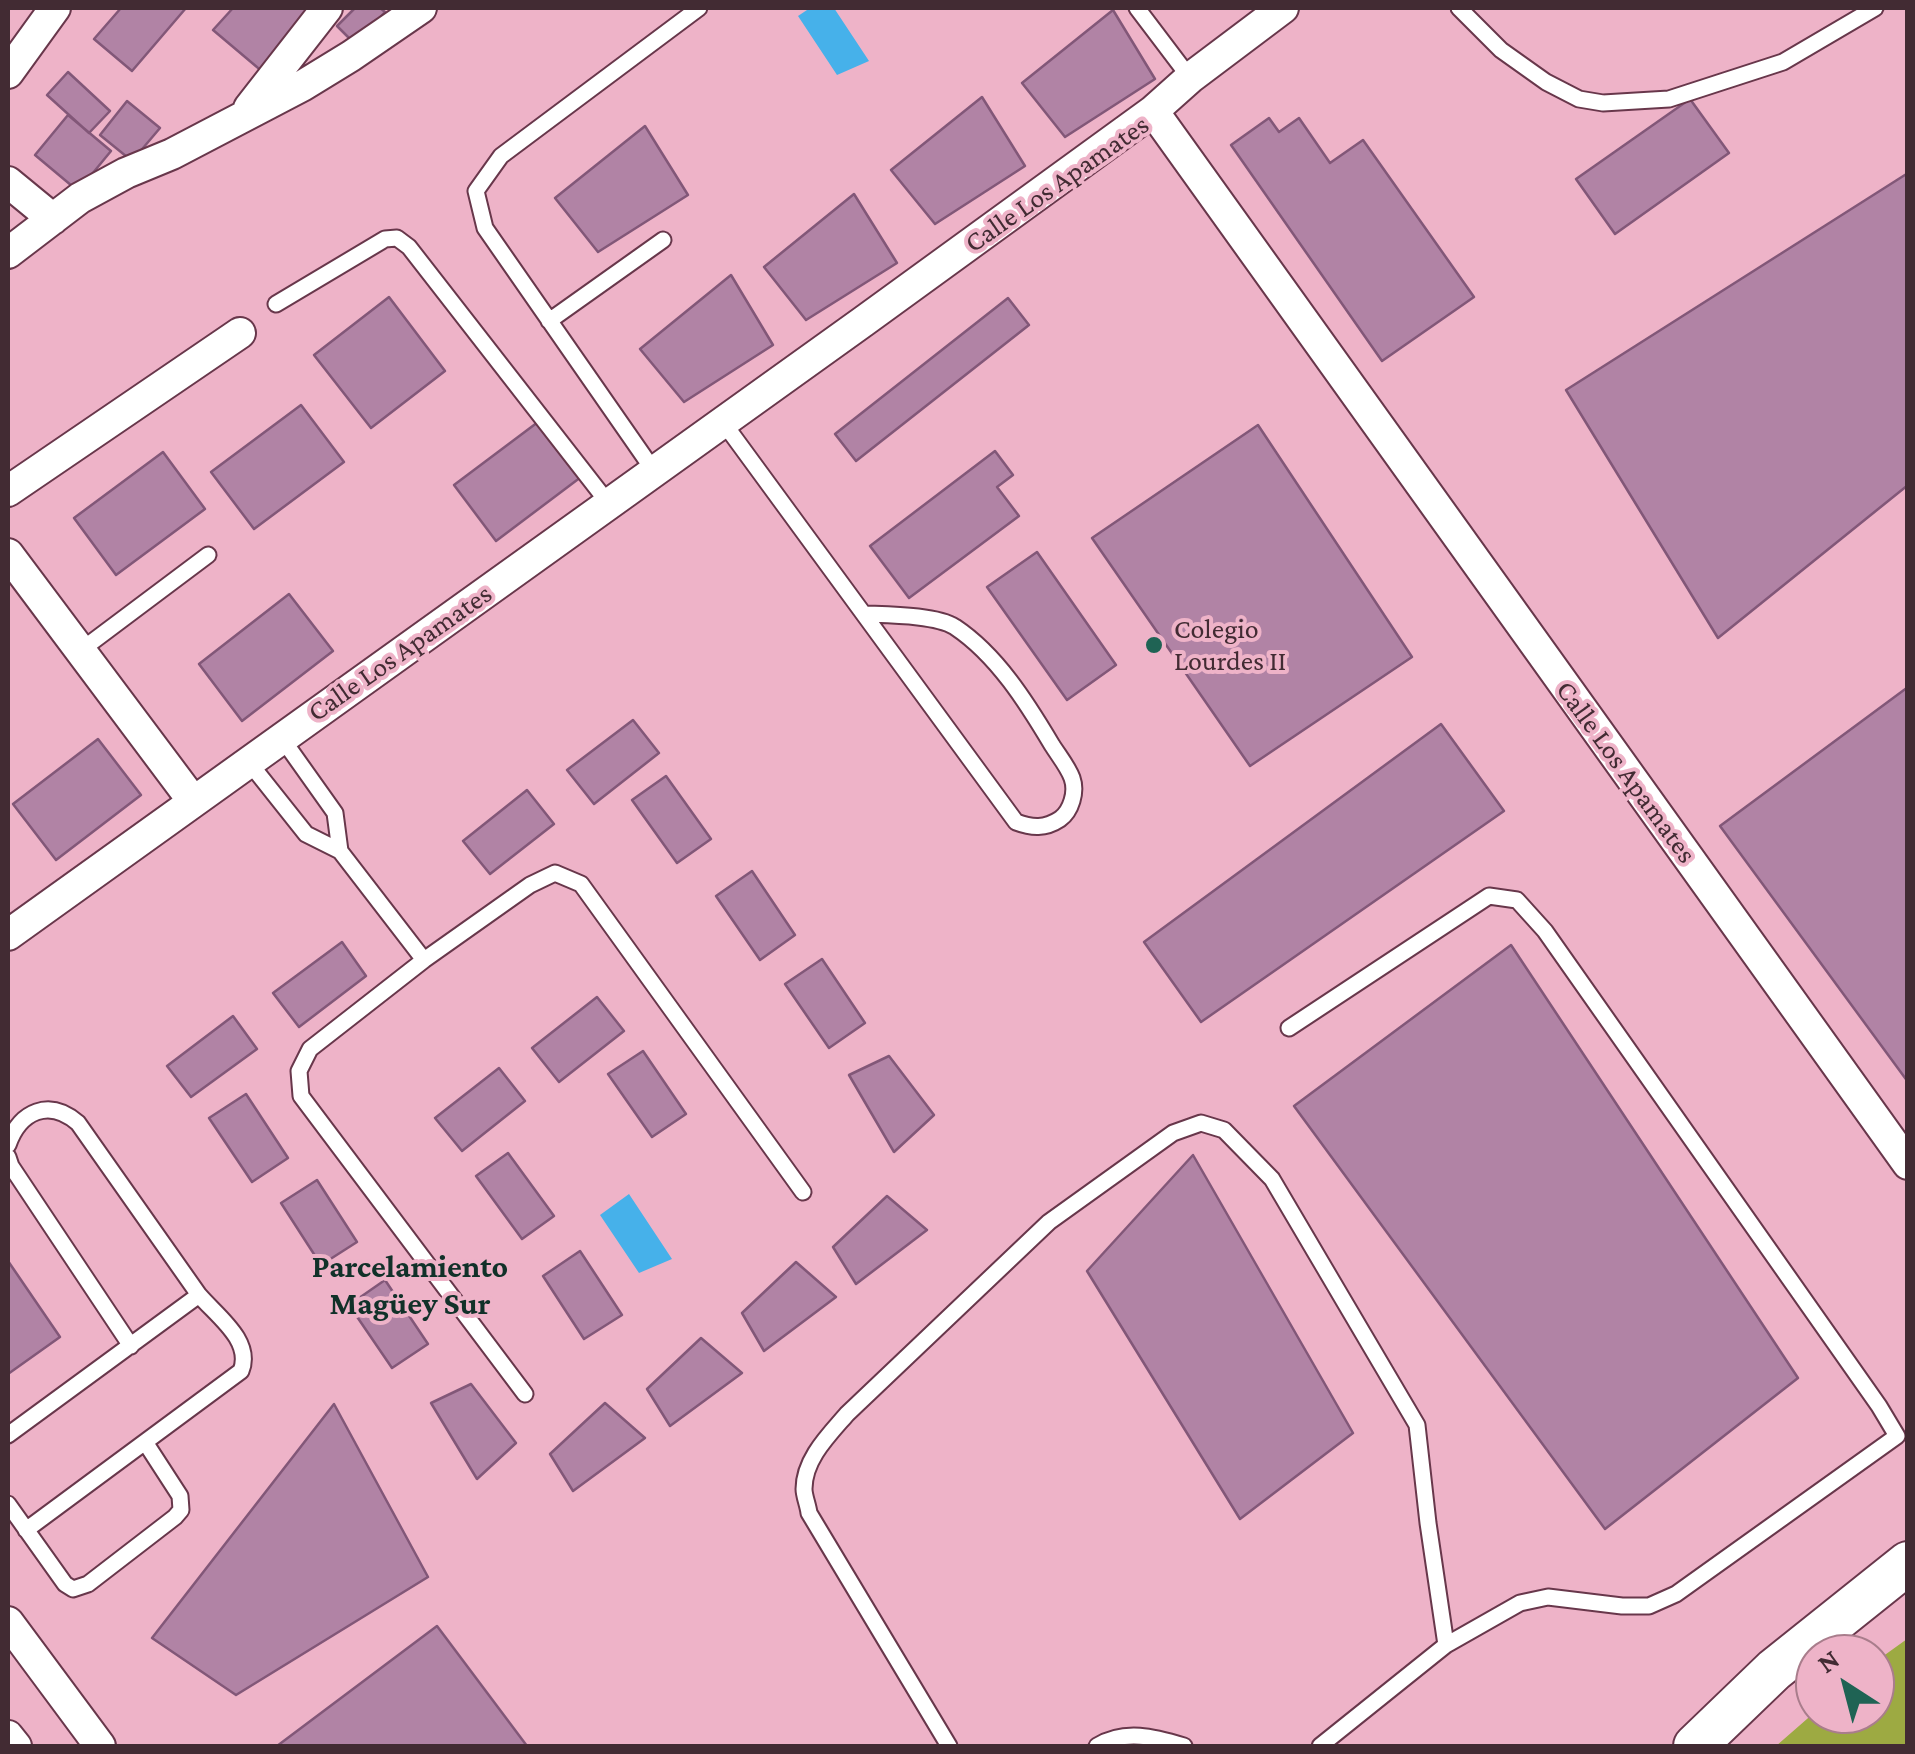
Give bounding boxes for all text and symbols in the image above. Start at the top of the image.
street label: Calle Los Apamates [958,108,1156,260]
street label: Calle Los Apamates [301,577,499,729]
place label: Colegio Lourdes II [1174,612,1286,678]
marker: Colegio Lourdes II [1143,634,1165,656]
street label: Calle Los Apamates [1549,674,1703,870]
district label: Parcelamiento Magüey Sur [312,1248,508,1323]
north arrow [1795,1634,1895,1734]
text: N [1811,1643,1845,1679]

